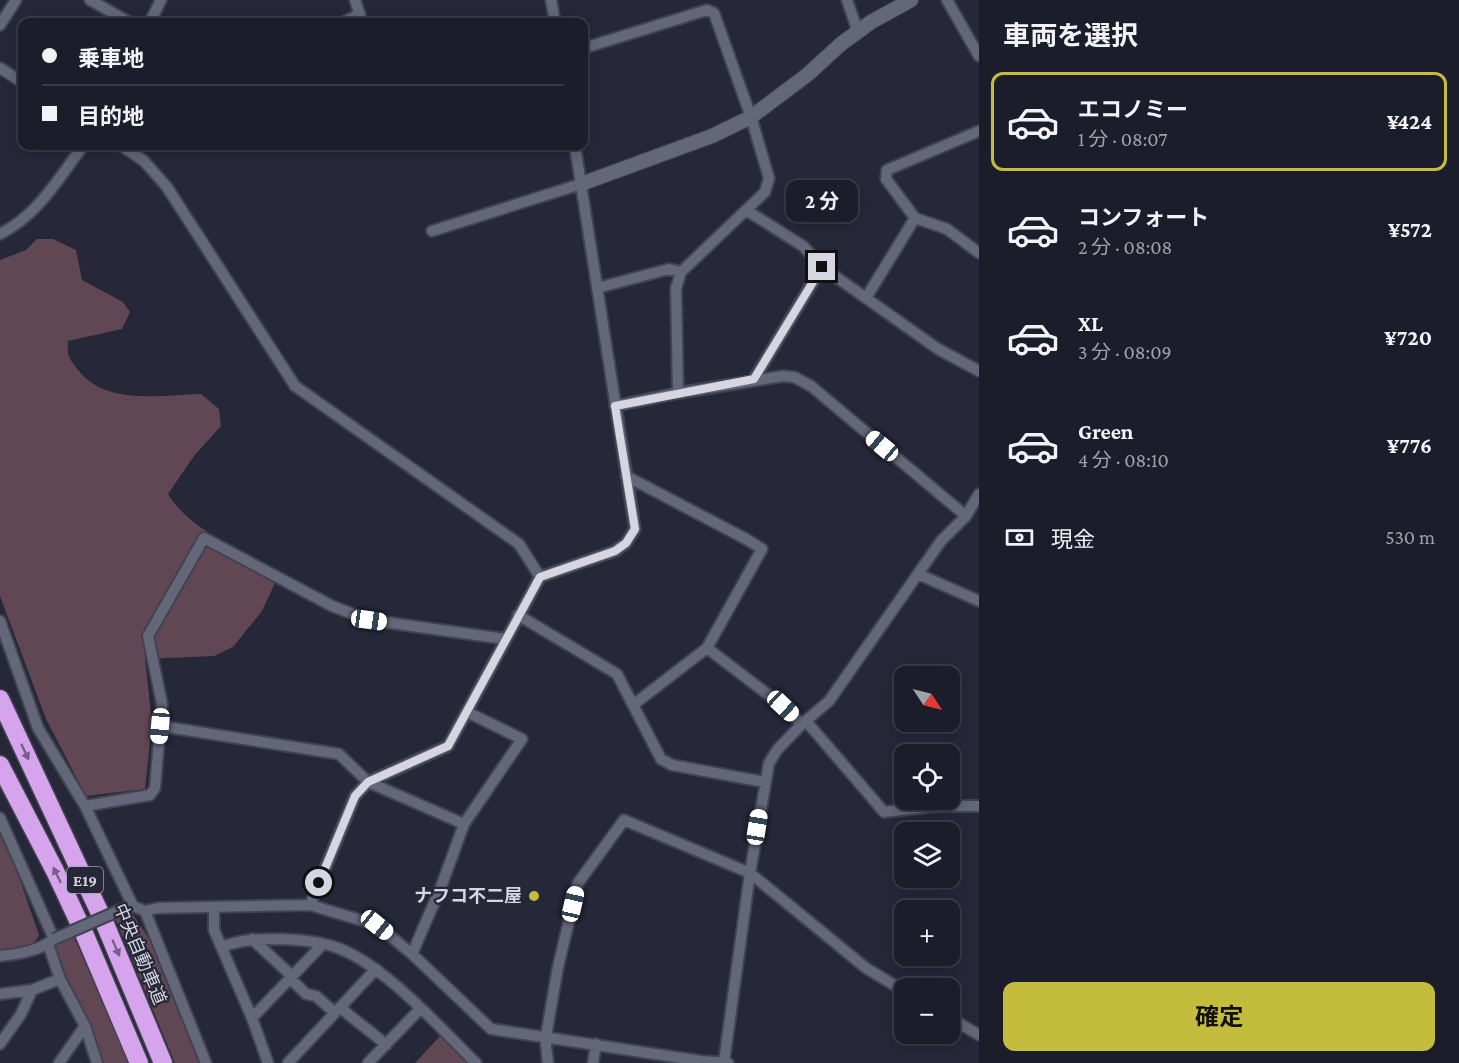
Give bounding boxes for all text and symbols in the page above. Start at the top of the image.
text: 車両を選択 [1003,21,1138,51]
text: 乗車地 [78,46,144,71]
icon: car [1006,95,1060,149]
text: エコノミー [1078,97,1188,122]
text: 目的地 [78,104,144,129]
text: ¥424 [1387,109,1432,134]
text: 1 分 · 08:07 [1078,128,1167,150]
callout: 2 分 [786,180,858,222]
text: 2 分 [805,190,839,212]
icon: car [1006,203,1060,257]
text: コンフォート [1078,205,1209,230]
text: ¥572 [1388,217,1432,242]
text: 2 分 · 08:08 [1078,236,1172,258]
route end [808,253,835,280]
icon: car [1006,311,1060,365]
text: XL [1078,311,1103,336]
text: ¥720 [1384,325,1432,350]
text: 3 分 · 08:09 [1078,341,1172,363]
icon: car [1006,419,1060,473]
text: Green [1078,419,1134,444]
car [862,428,902,464]
text: ¥776 [1387,433,1432,458]
text: 4 分 · 08:10 [1078,449,1169,471]
icon: cash [1003,521,1036,554]
text: 530 m [1385,526,1435,548]
text: 現金 [1051,527,1095,552]
car [350,609,388,631]
north arrow [894,666,960,732]
map controls [894,666,960,1044]
car [764,687,802,725]
car [149,707,171,745]
one-way arrow [21,743,30,760]
button: locate [894,744,960,810]
car [745,808,769,846]
button: layers [894,822,960,888]
one-way arrow [52,866,61,883]
road number: E19 [67,867,103,893]
route start [305,869,332,896]
car [560,884,586,924]
place label: ナフコ不二屋 [414,886,522,906]
marker: ナフコ不二屋 [527,889,541,903]
street label: 中央自動車道 [110,900,170,1008]
button: + [894,900,960,966]
car [357,907,397,943]
one-way arrow [111,939,121,957]
button: − [894,978,960,1044]
button: 確定 [1003,982,1435,1051]

